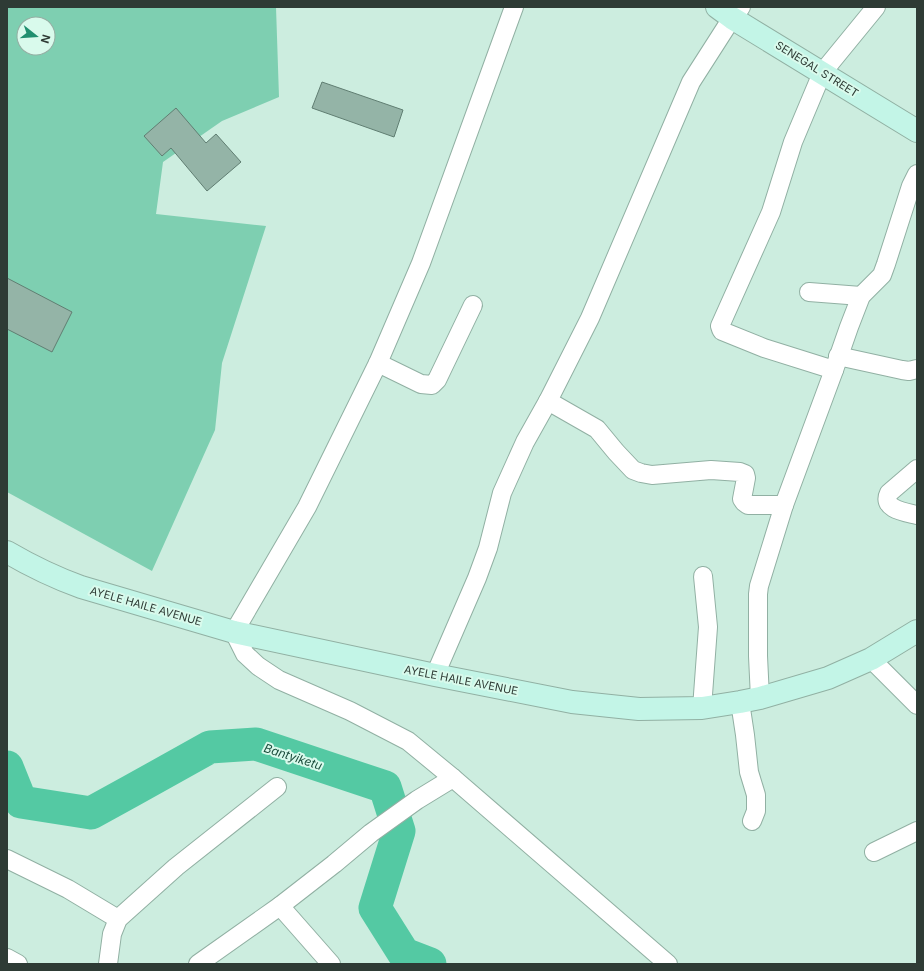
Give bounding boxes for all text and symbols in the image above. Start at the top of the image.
north arrow [16,16,56,56]
text: N [38,33,53,45]
street label: SENEGAL STREET [773,38,861,100]
street label: AYELE HAILE AVENUE [89,583,203,629]
street label: AYELE HAILE AVENUE [403,662,519,698]
water label: Bantyiketu [262,740,324,773]

